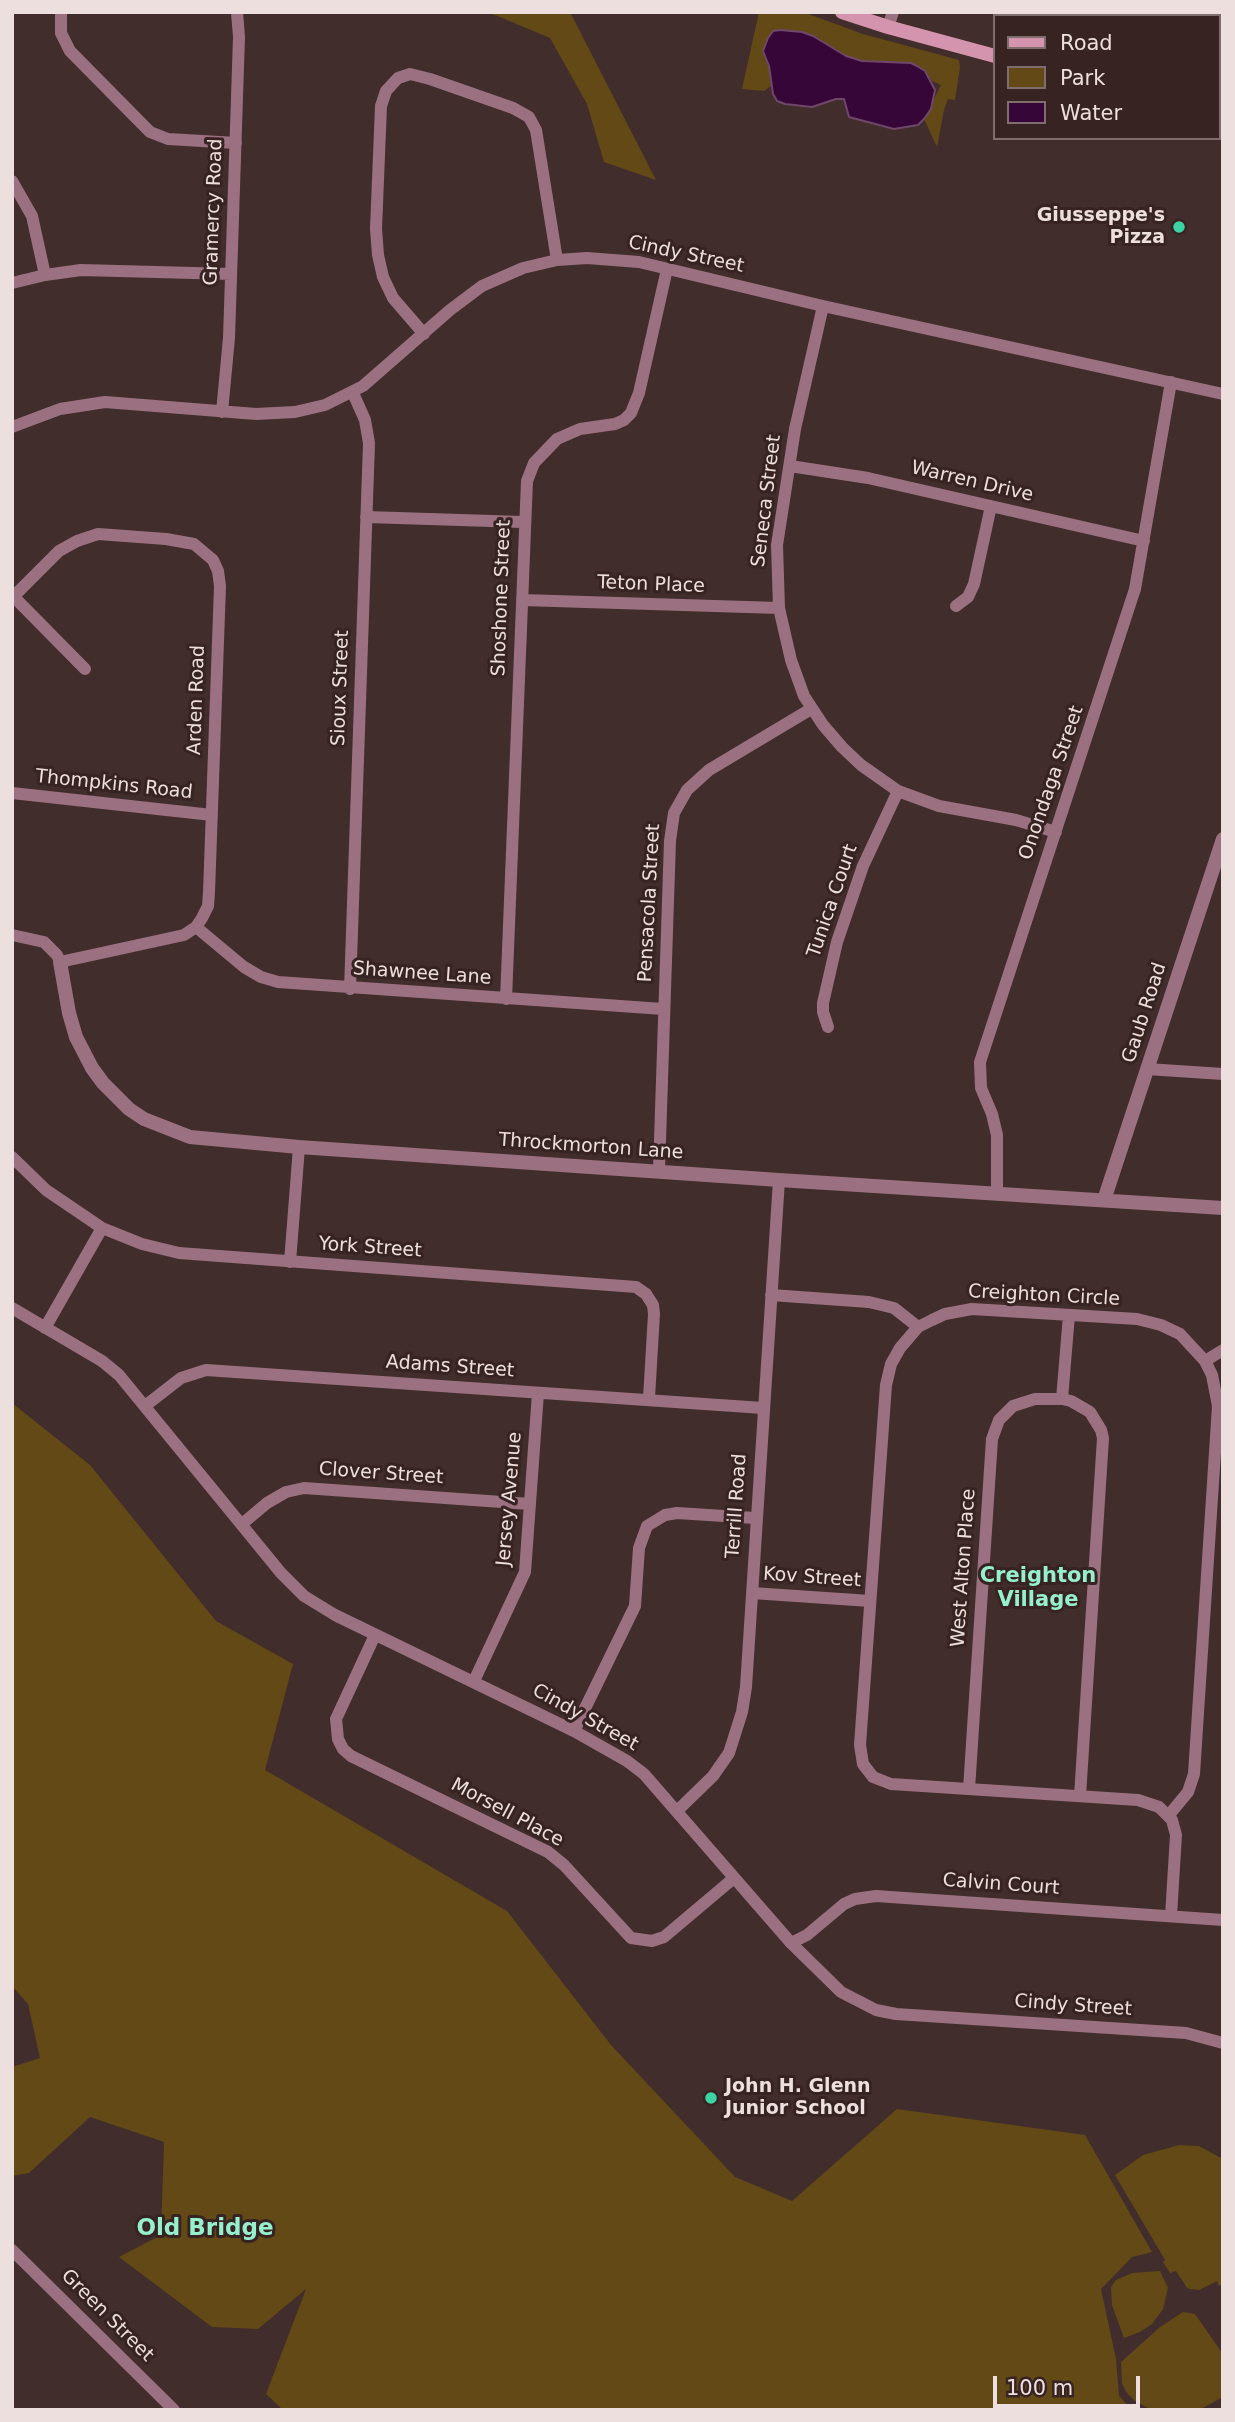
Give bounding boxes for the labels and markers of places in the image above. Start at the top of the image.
place label: Giusseppe's Pizza [1037,205,1165,249]
marker: Giusseppe's Pizza [1171,219,1187,235]
place label: John H. Glenn Junior School [725,2076,871,2120]
marker: John H. Glenn Junior School [703,2090,719,2106]

